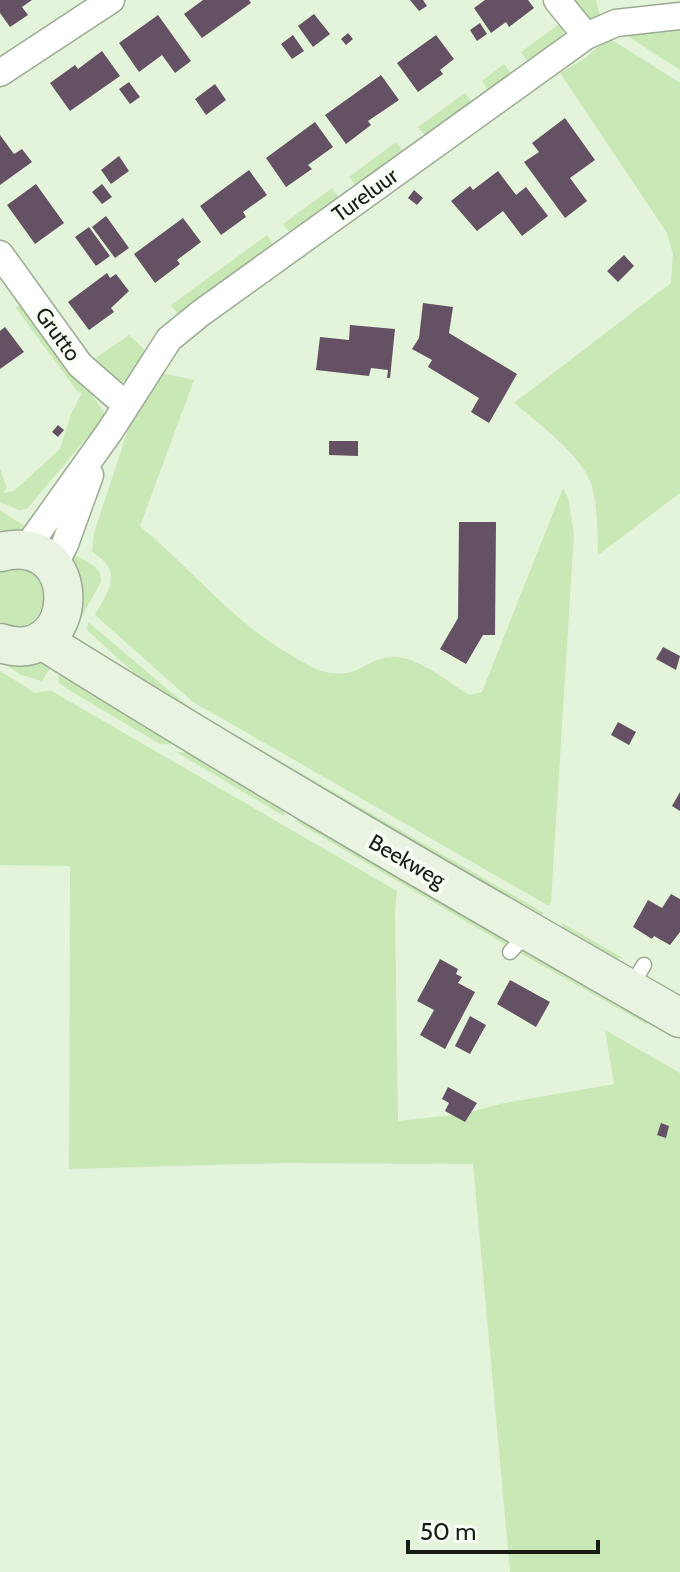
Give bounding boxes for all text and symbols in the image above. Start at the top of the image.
street label: Tureluur [327,162,403,228]
street label: Grutto [29,302,87,366]
street label: Beekweg [364,828,451,894]
scale bar [408,1504,598,1554]
text: 50 m [420,1517,476,1546]

